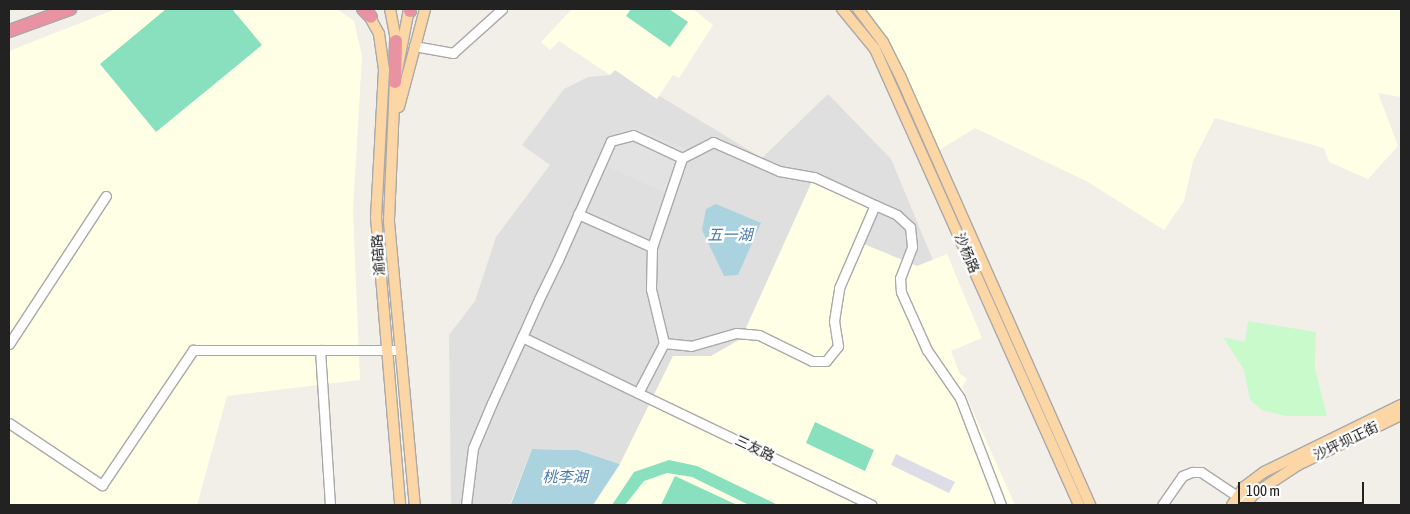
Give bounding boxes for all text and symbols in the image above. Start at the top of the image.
water label: 五一湖 [708,226,752,244]
street label: 沙杨路 [951,230,983,276]
street label: 渝碚路 [368,233,388,277]
street label: 沙坪坝正街 [1311,418,1381,464]
street label: 三友路 [732,432,778,464]
water label: 桃李湖 [543,468,587,486]
scale bar [1240,472,1366,504]
text: 100 m [1246,482,1280,499]

